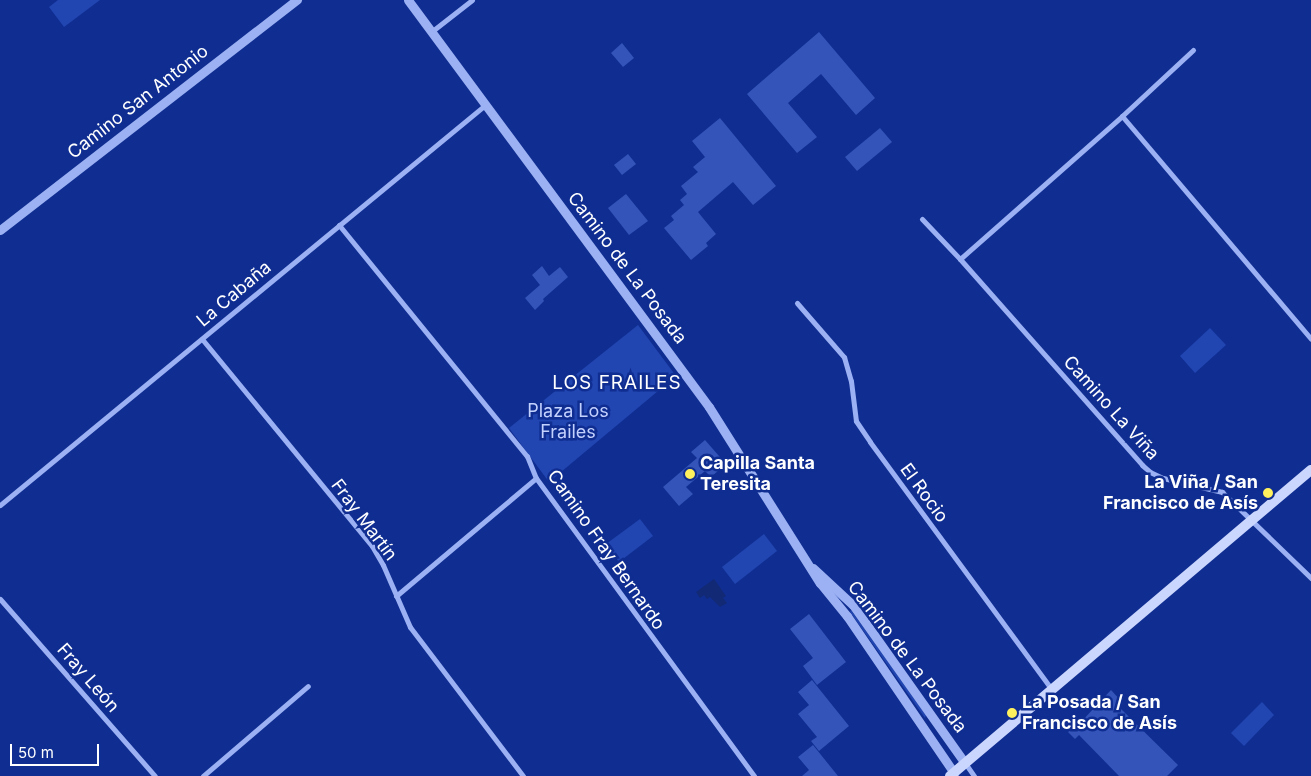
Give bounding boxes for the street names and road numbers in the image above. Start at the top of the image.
street label: Camino San Antonio [63,40,213,164]
street label: Camino de La Posada [563,188,691,348]
street label: La Cabaña [192,257,276,331]
street label: Camino La Viña [1059,351,1163,465]
street label: El Rocio [895,459,953,527]
street label: Camino Fray Bernardo [543,466,669,634]
street label: Fray Martín [326,475,402,565]
street label: Camino de La Posada [843,577,971,737]
street label: Fray León [52,639,124,717]

